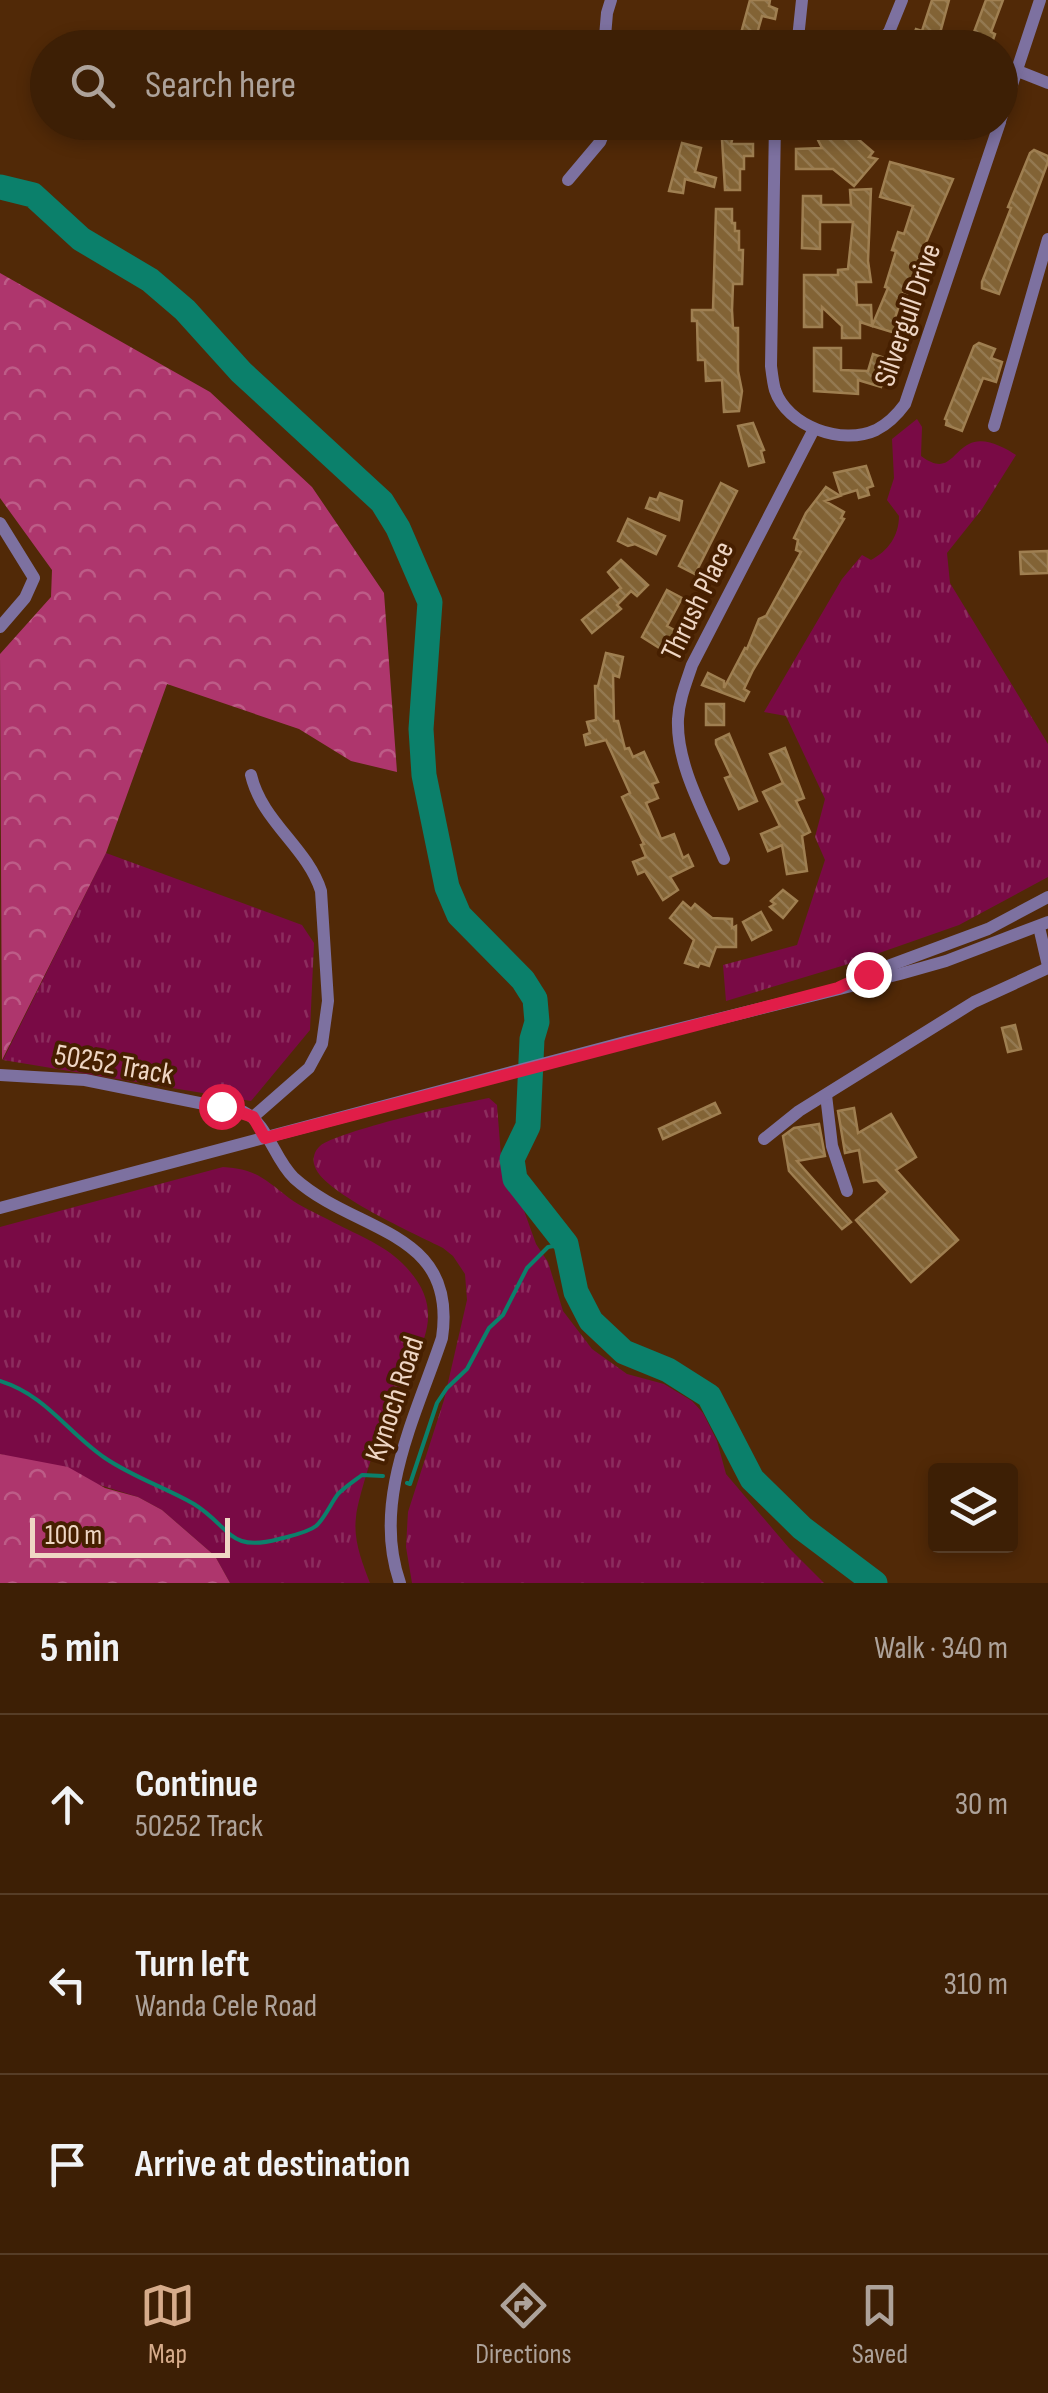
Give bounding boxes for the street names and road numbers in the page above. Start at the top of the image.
street label: Silvergull Drive [867,239,949,391]
street label: Thrush Place [654,536,742,666]
street label: 50252 Track [52,1037,177,1093]
street label: Kynoch Road [358,1332,432,1466]

